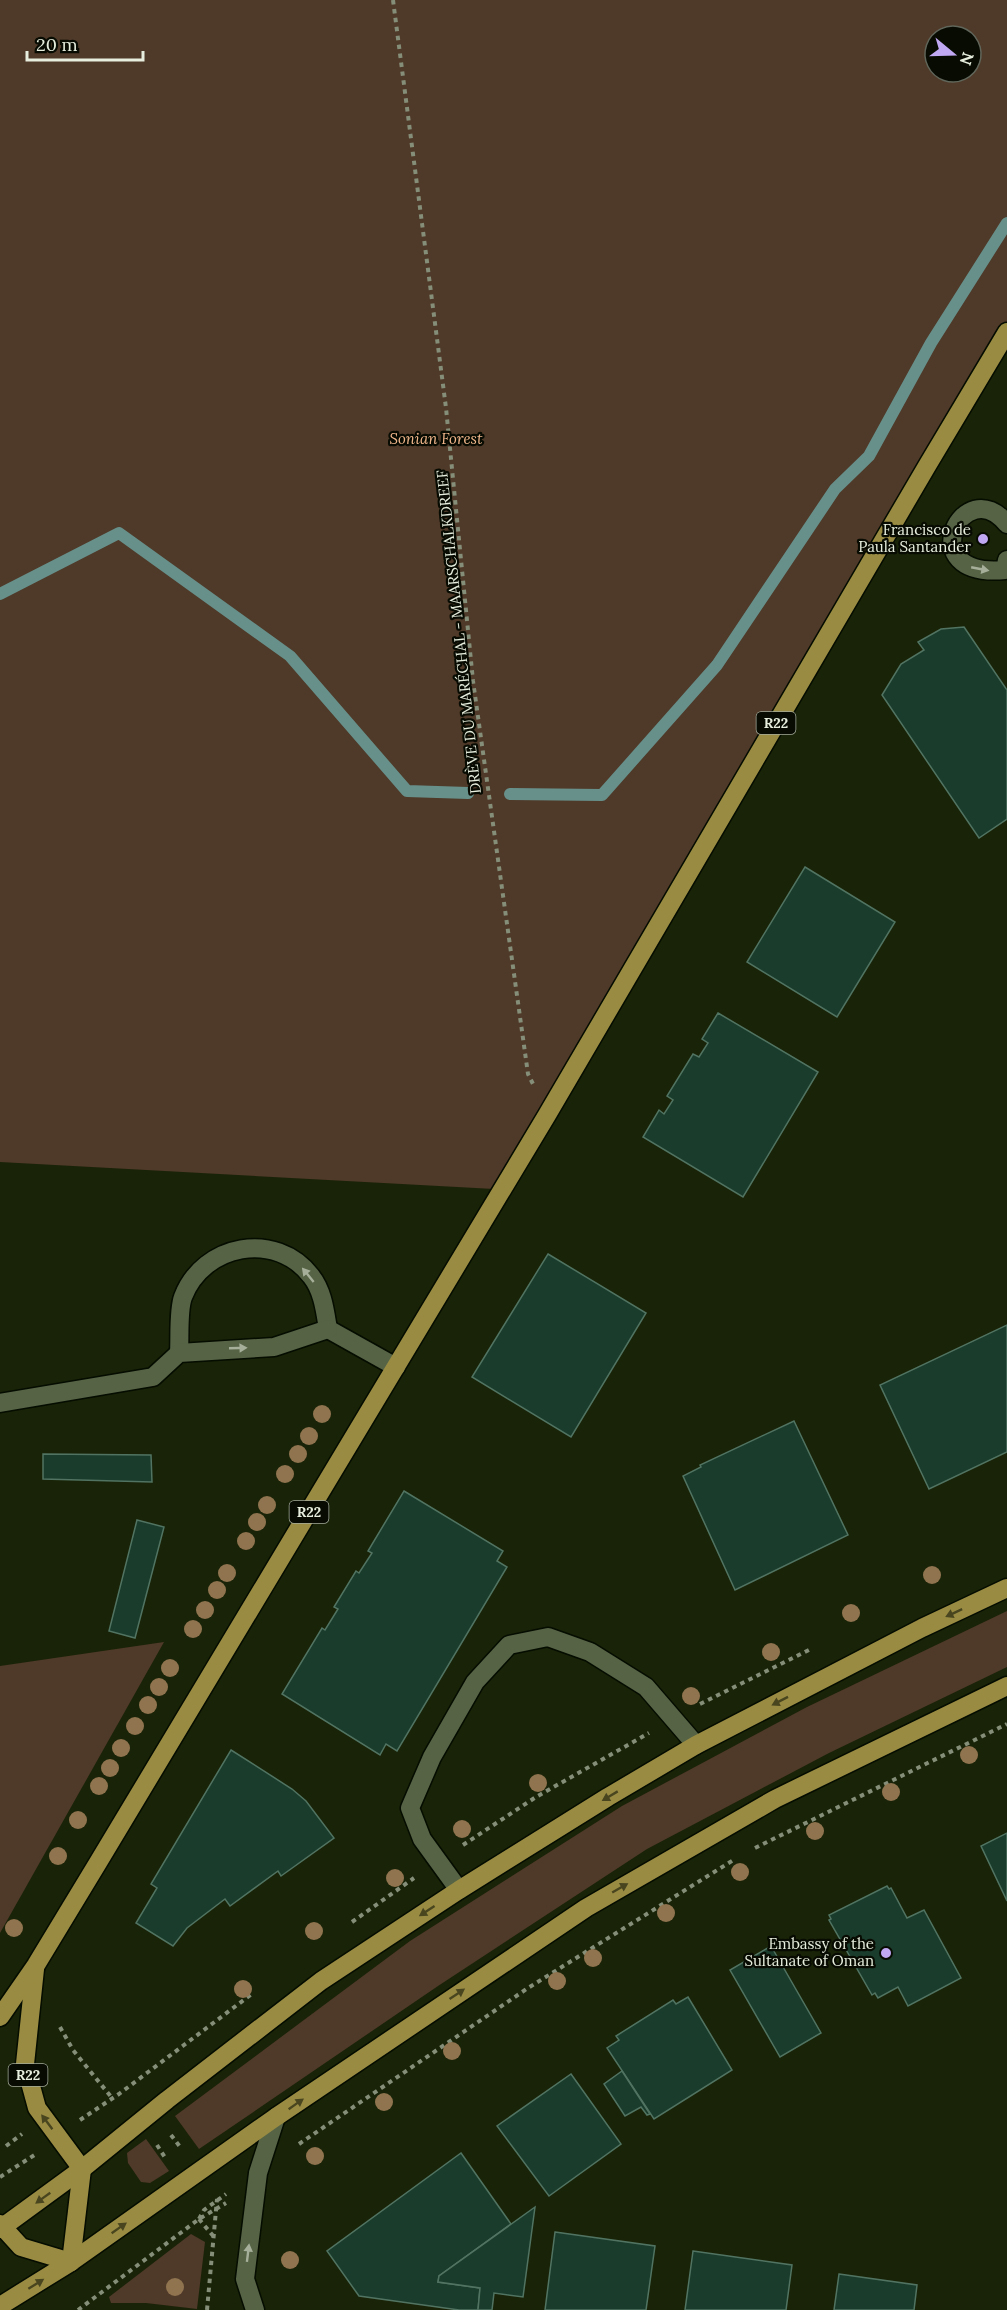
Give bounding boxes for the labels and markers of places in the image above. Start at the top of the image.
place label: Francisco de Paula Santander [858,520,971,556]
marker: Francisco de Paula Santander [976,532,990,546]
place label: Embassy of the Sultanate of Oman [745,1934,874,1970]
marker: Embassy of the Sultanate of Oman [879,1946,893,1960]

